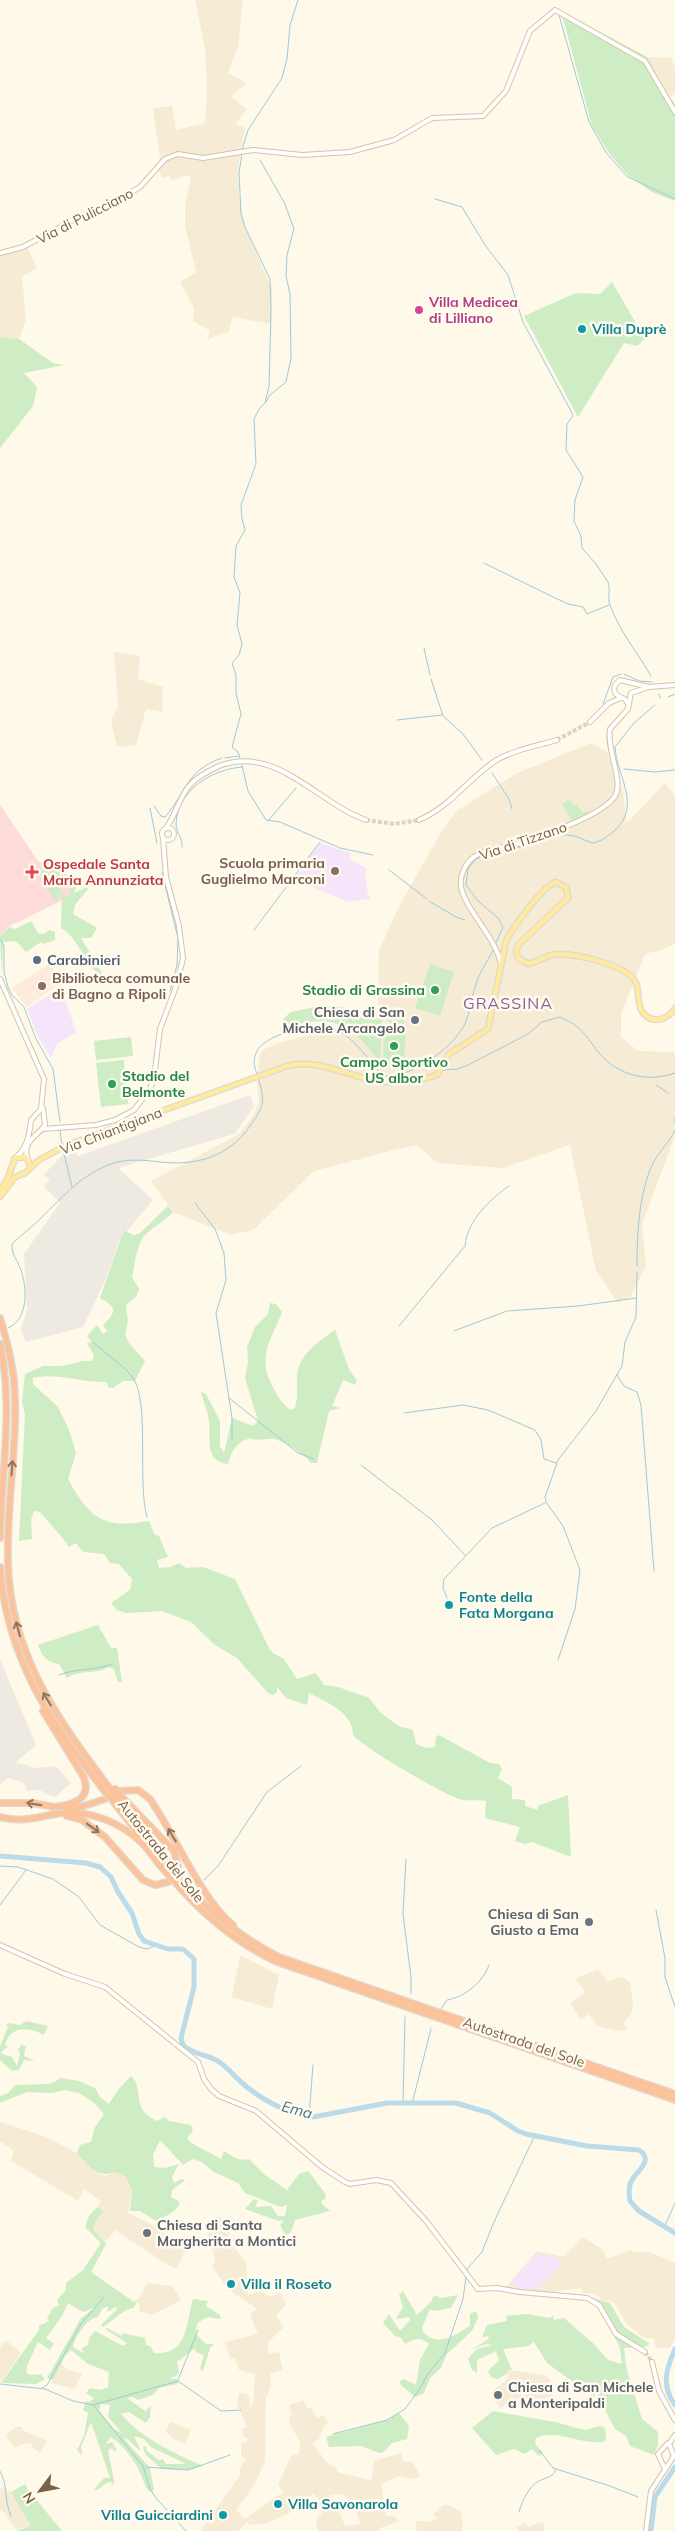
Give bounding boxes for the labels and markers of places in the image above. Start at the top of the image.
place label: Villa Medicea di Lilliano [428,293,518,327]
marker: Villa Medicea di Lilliano [413,304,425,316]
place label: Villa Duprè [591,320,667,338]
marker: Villa Duprè [576,323,588,335]
place label: Scuola primaria Guglielmo Marconi [201,854,325,888]
place label: Ospedale Santa Maria Annunziata [43,855,163,889]
marker: Ospedale Santa Maria Annunziata [25,865,39,879]
marker: Scuola primaria Guglielmo Marconi [329,865,341,877]
place label: Carabinieri [47,951,120,969]
marker: Carabinieri [31,954,43,966]
place label: Bibilioteca comunale di Bagno a Ripoli [52,969,191,1003]
marker: Bibilioteca comunale di Bagno a Ripoli [36,980,48,992]
place label: Stadio di Grassina [302,981,425,999]
marker: Stadio di Grassina [429,984,441,996]
place label: Chiesa di San Michele Arcangelo [282,1003,405,1037]
marker: Chiesa di San Michele Arcangelo [409,1014,421,1026]
marker: Campo Sportivo US albor [388,1040,400,1052]
place label: Campo Sportivo US albor [340,1053,448,1087]
place label: Stadio del Belmonte [122,1067,189,1101]
marker: Stadio del Belmonte [106,1078,118,1090]
place label: Fonte della Fata Morgana [459,1588,554,1622]
marker: Fonte della Fata Morgana [443,1599,455,1611]
place label: Chiesa di San Giusto a Ema [488,1905,579,1939]
marker: Chiesa di San Giusto a Ema [583,1916,595,1928]
place label: Chiesa di Santa Margherita a Montici [157,2216,296,2250]
marker: Chiesa di Santa Margherita a Montici [141,2227,153,2239]
place label: Villa il Roseto [240,2275,332,2293]
marker: Villa il Roseto [225,2278,237,2290]
place label: Chiesa di San Michele a Monteripaldi [508,2378,654,2412]
marker: Chiesa di San Michele a Monteripaldi [492,2389,504,2401]
place label: Villa Savonarola [287,2495,398,2513]
marker: Villa Savonarola [272,2498,284,2510]
place label: Villa Guicciardini [100,2506,213,2524]
marker: Villa Guicciardini [217,2509,229,2521]

